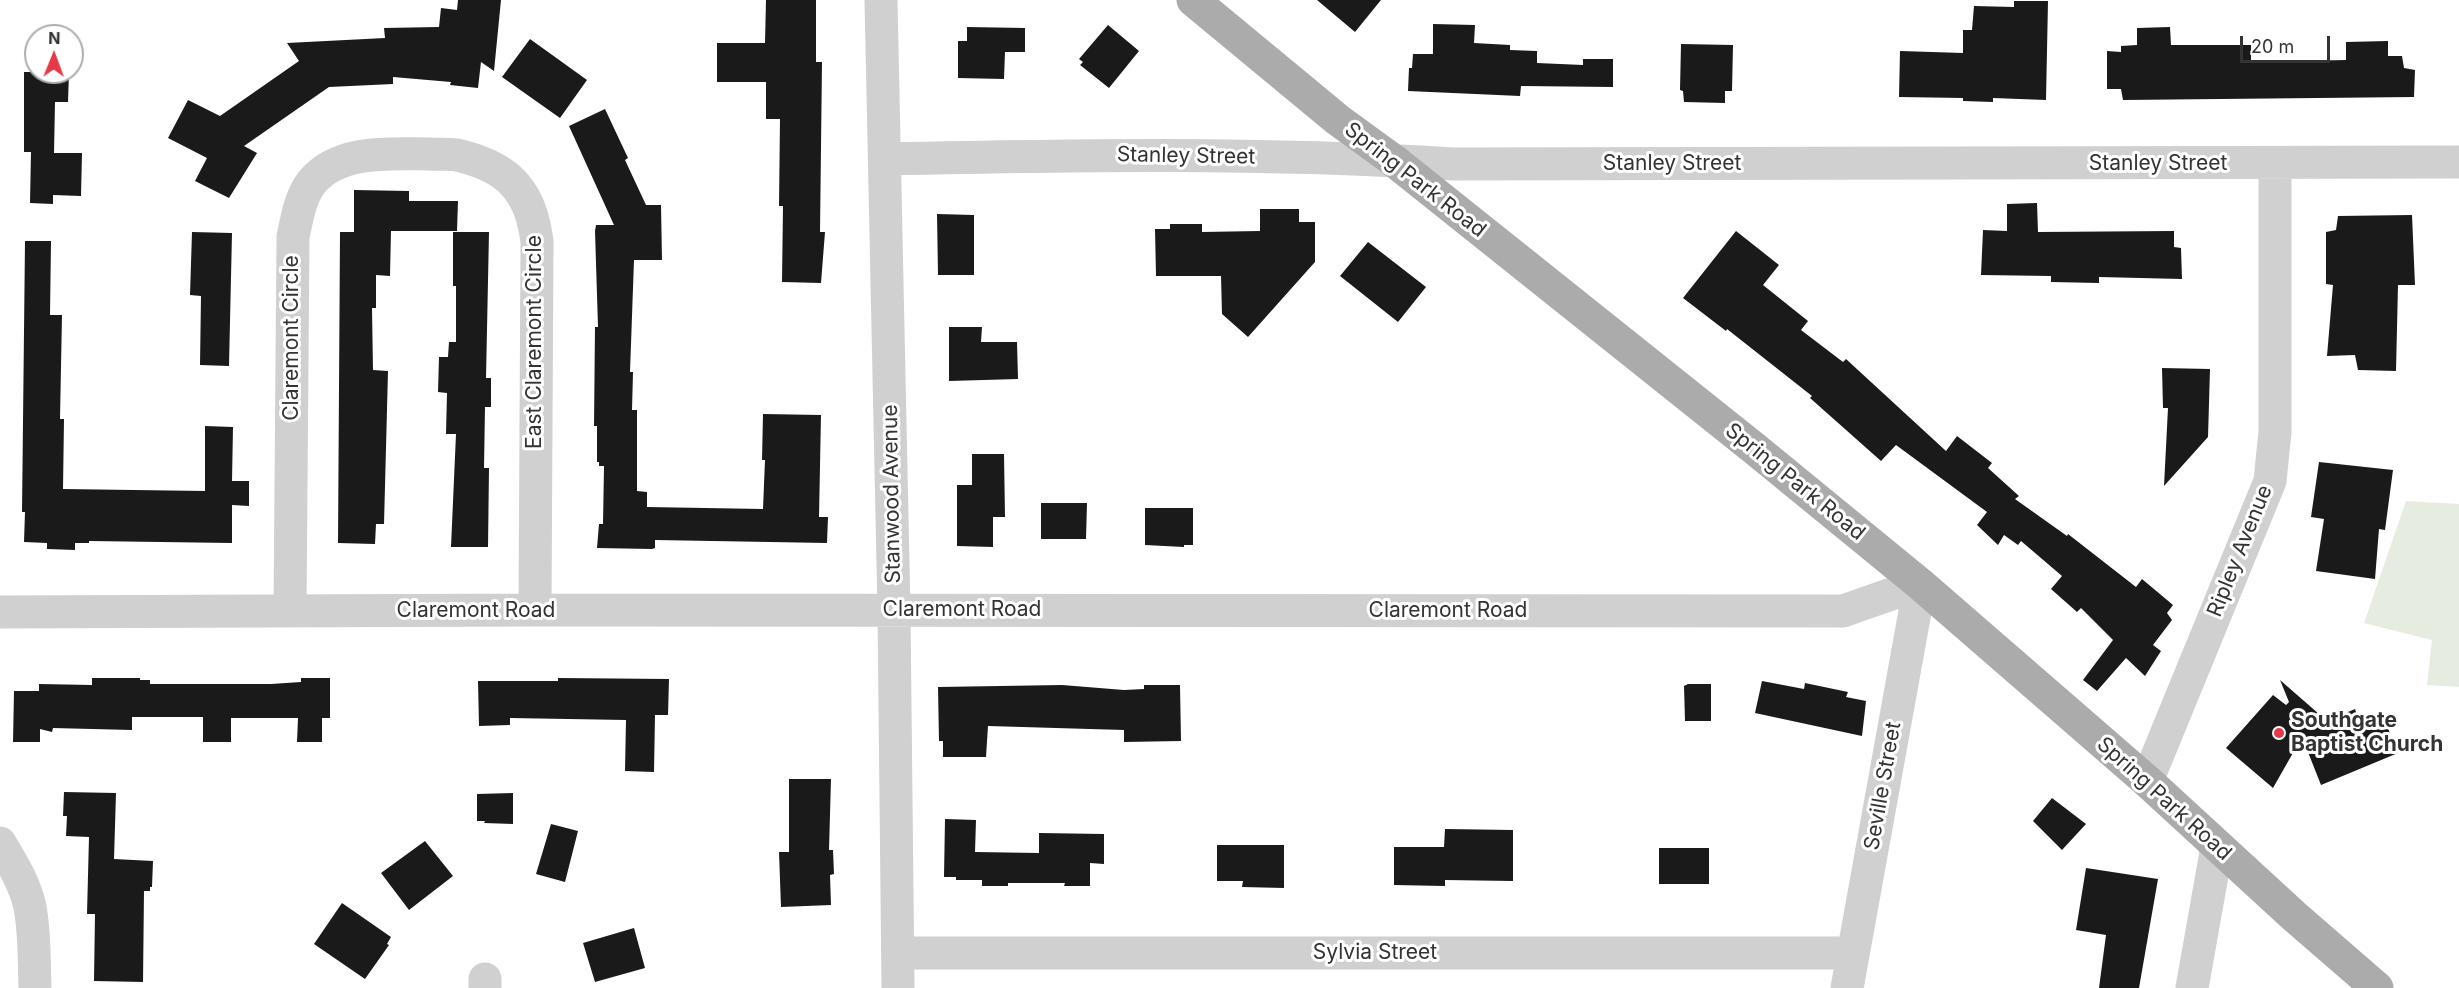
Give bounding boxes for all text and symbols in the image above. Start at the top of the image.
north arrow [24,24,84,84]
scale bar [2243,24,2333,62]
text: N [48,28,61,48]
text: 20 m [2251,36,2294,57]
street label: Spring Park Road [1339,117,1491,243]
street label: Stanley Street [1117,142,1255,170]
street label: Stanley Street [1603,151,1741,177]
street label: Stanley Street [2089,151,2227,177]
street label: East Claremont Circle [522,235,548,449]
street label: Claremont Circle [279,255,305,421]
street label: Stanwood Avenue [878,404,906,584]
street label: Spring Park Road [1720,418,1870,546]
street label: Ripley Avenue [2202,481,2278,621]
street label: Claremont Road [883,597,1041,623]
street label: Claremont Road [397,598,555,624]
street label: Claremont Road [1369,598,1527,624]
place label: Southgate Baptist Church [2291,708,2443,758]
street label: Seville Street [1859,720,1907,852]
marker: Southgate Baptist Church [2272,726,2286,740]
street label: Spring Park Road [2092,732,2236,866]
street label: Sylvia Street [1313,940,1437,966]

